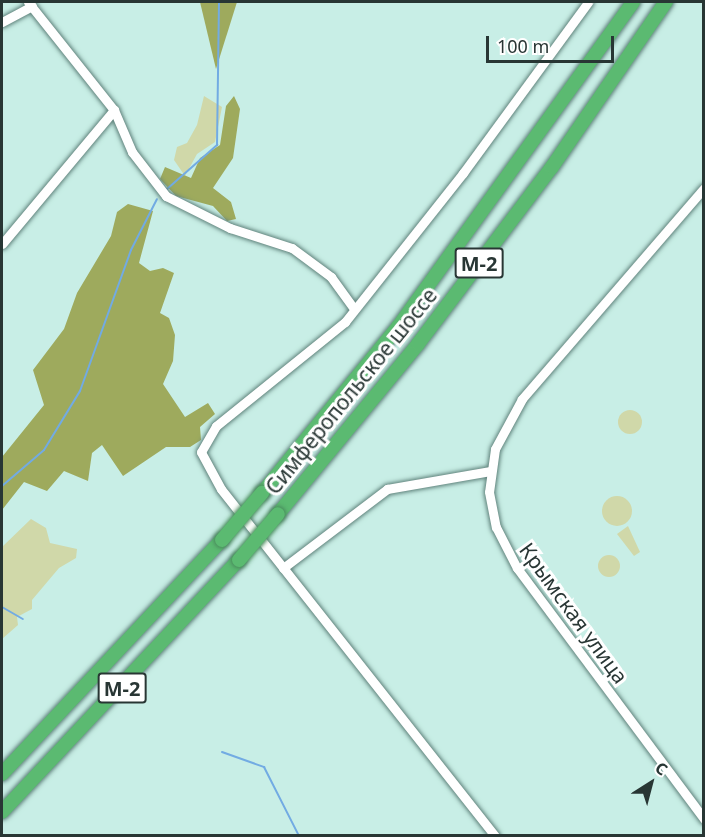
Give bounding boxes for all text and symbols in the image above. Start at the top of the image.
scale bar [489,24,616,62]
text: 100 m [497,34,549,58]
road number: М-2 [454,246,504,280]
street label: Симферопольское шоссе [260,283,442,499]
street label: Крымская улица [514,538,634,688]
road number: М-2 [96,671,148,705]
north arrow [621,753,681,813]
text: С [651,756,672,780]

